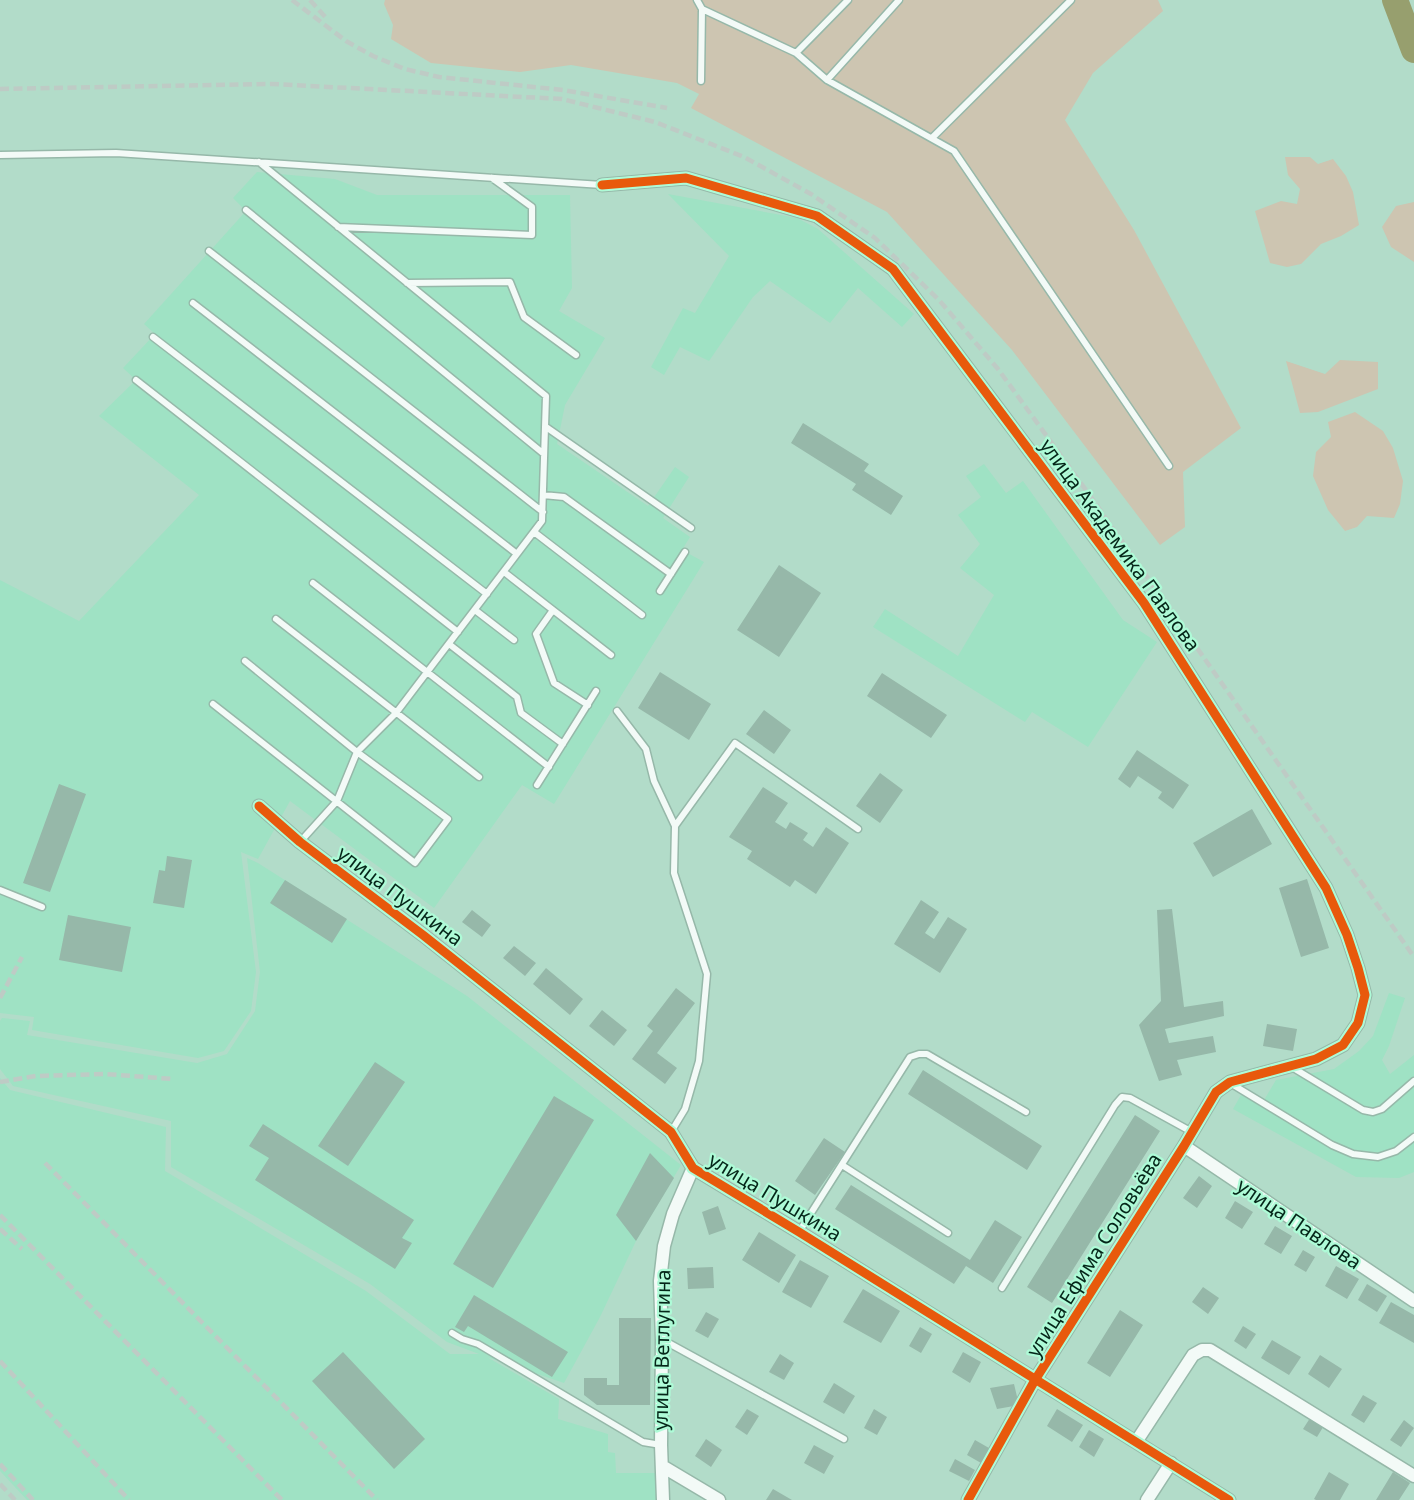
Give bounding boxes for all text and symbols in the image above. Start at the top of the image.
street label: улица Академика Павлова [1034,433,1207,656]
street label: улица Пушкина [332,839,469,952]
street label: улица Пушкина [704,1146,847,1247]
street label: улица Ефима Соловьёва [1020,1148,1167,1362]
street label: улица Павлова [1232,1172,1367,1275]
street label: улица Ветлугина [647,1269,676,1431]

